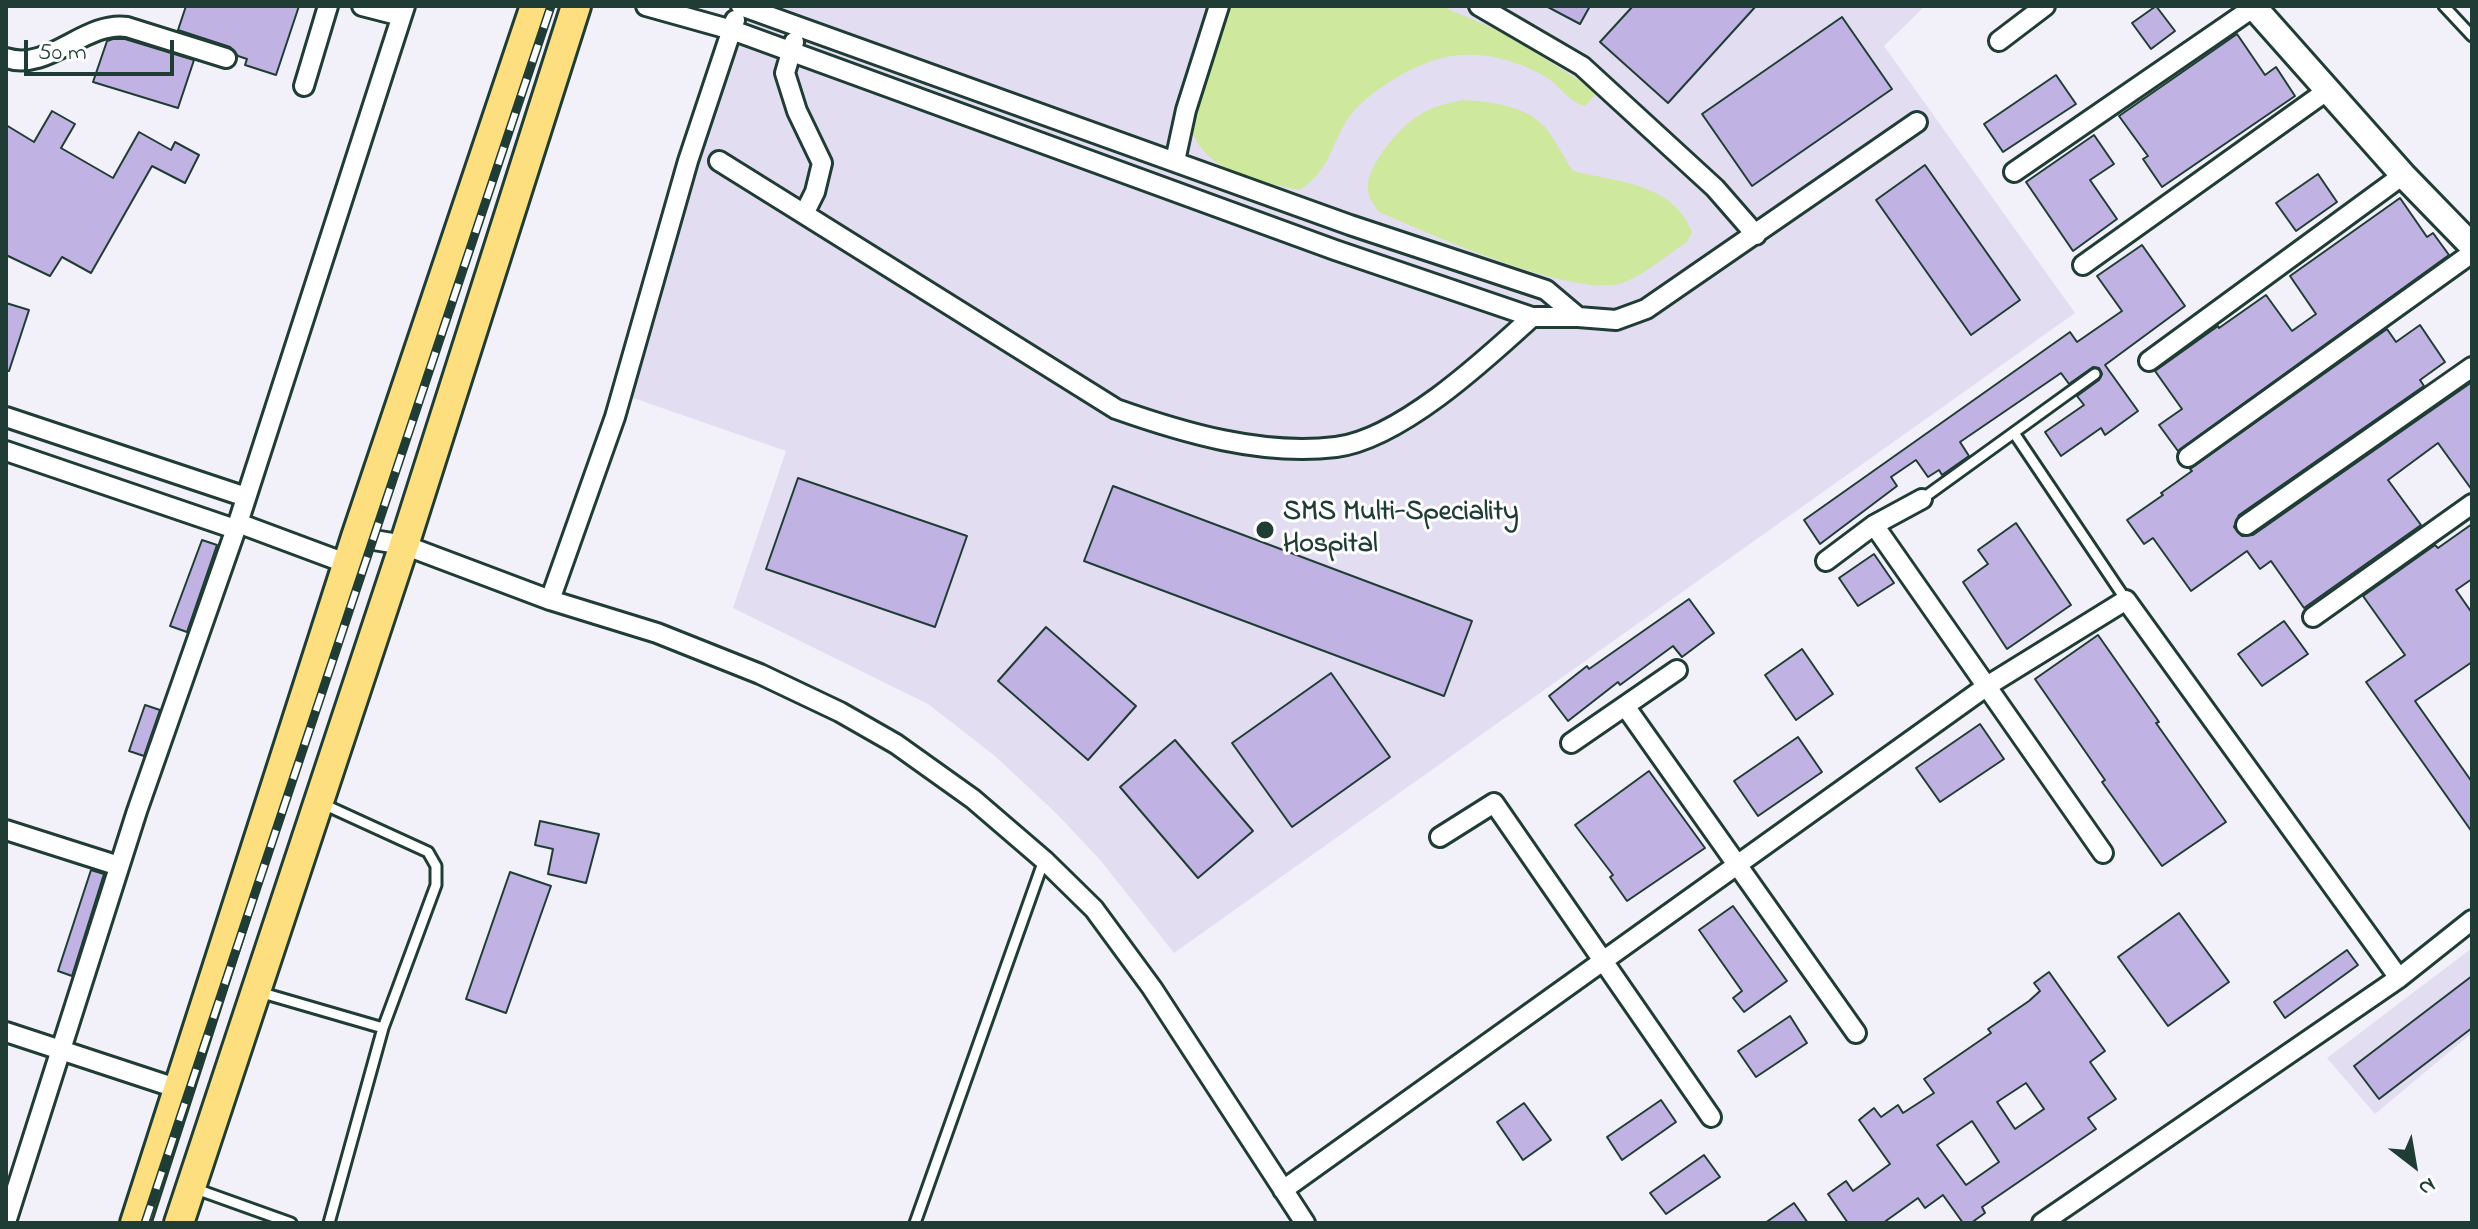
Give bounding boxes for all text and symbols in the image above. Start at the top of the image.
scale bar [28,24,178,74]
text: 50 m [38,36,87,71]
place label: SMS Multi-Speciality Hospital [1283,497,1519,563]
marker: SMS Multi-Speciality Hospital [1254,519,1276,541]
north arrow [2374,1125,2454,1205]
text: N [2412,1168,2441,1203]

